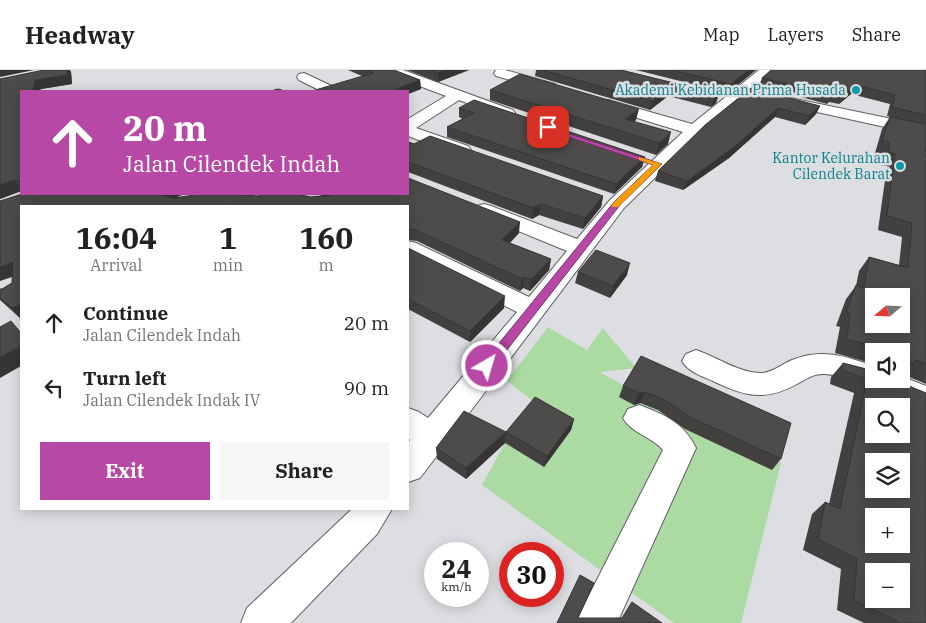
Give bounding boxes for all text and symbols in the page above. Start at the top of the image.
text: Headway [25,19,135,51]
text: Map [703,23,740,46]
text: Layers [768,23,824,46]
text: Share [852,23,901,46]
place label: Akademi Kebidanan Prima Husada [615,81,846,99]
marker: Akademi Kebidanan Prima Husada [850,84,862,96]
text: 20 m [123,105,207,151]
pin [527,106,569,148]
icon: ahead [40,110,105,175]
icon: arrive [534,113,562,141]
text: Jalan Cilendek Indah [123,149,340,178]
place label: Kantor Kelurahan Cilendek Barat [772,149,890,183]
marker: Kantor Kelurahan Cilendek Barat [894,160,906,172]
text: 16:04 [76,218,157,257]
text: 1 [219,218,237,257]
text: 160 [299,218,353,257]
text: Arrival [90,255,142,275]
text: min [213,255,243,275]
text: m [319,255,334,275]
north arrow [865,288,910,332]
map controls [865,288,910,608]
text: Continue [83,301,168,325]
icon: ahead [40,309,68,337]
text: 20 m [344,311,389,335]
text: Jalan Cilendek Indah [83,325,241,345]
position arrow [460,339,512,391]
button: sound [865,343,910,388]
text: Turn left [83,366,166,390]
icon: left [40,374,68,402]
text: 90 m [344,376,389,400]
text: Jalan Cilendek Indak IV [83,390,260,410]
button: search [865,398,910,443]
button: Exit [40,442,210,500]
button: Share [220,442,389,500]
button: layers [865,453,910,498]
button: + [865,508,910,553]
speed limit sign: 30 [499,542,564,607]
text: 24 [441,552,472,585]
button: − [865,563,910,608]
text: km/h [441,579,472,594]

